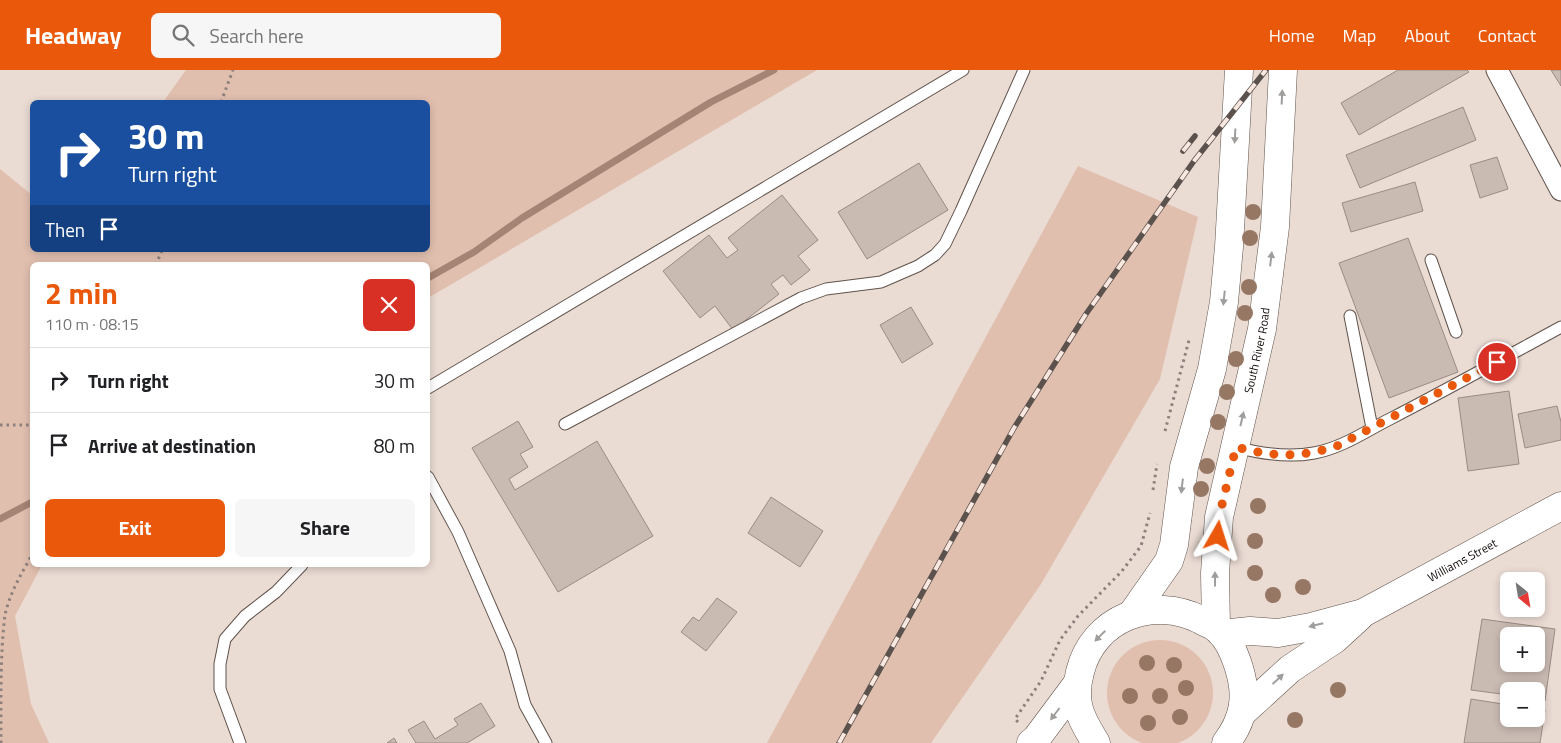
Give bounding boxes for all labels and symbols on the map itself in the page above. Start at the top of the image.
one-way arrow [1278,89,1286,105]
one-way arrow [1230,128,1238,144]
one-way arrow [1267,251,1275,267]
one-way arrow [1220,291,1228,307]
street label: South River Road [1238,306,1274,395]
pin [1476,341,1518,383]
one-way arrow [1238,412,1246,427]
one-way arrow [1178,478,1186,494]
position arrow [1191,509,1243,561]
street label: Williams Street [1424,533,1501,586]
one-way arrow [1211,570,1219,586]
north arrow [1500,572,1545,618]
one-way arrow [1309,622,1324,630]
one-way arrow [1094,630,1106,642]
one-way arrow [1272,673,1284,685]
one-way arrow [1050,707,1060,721]

